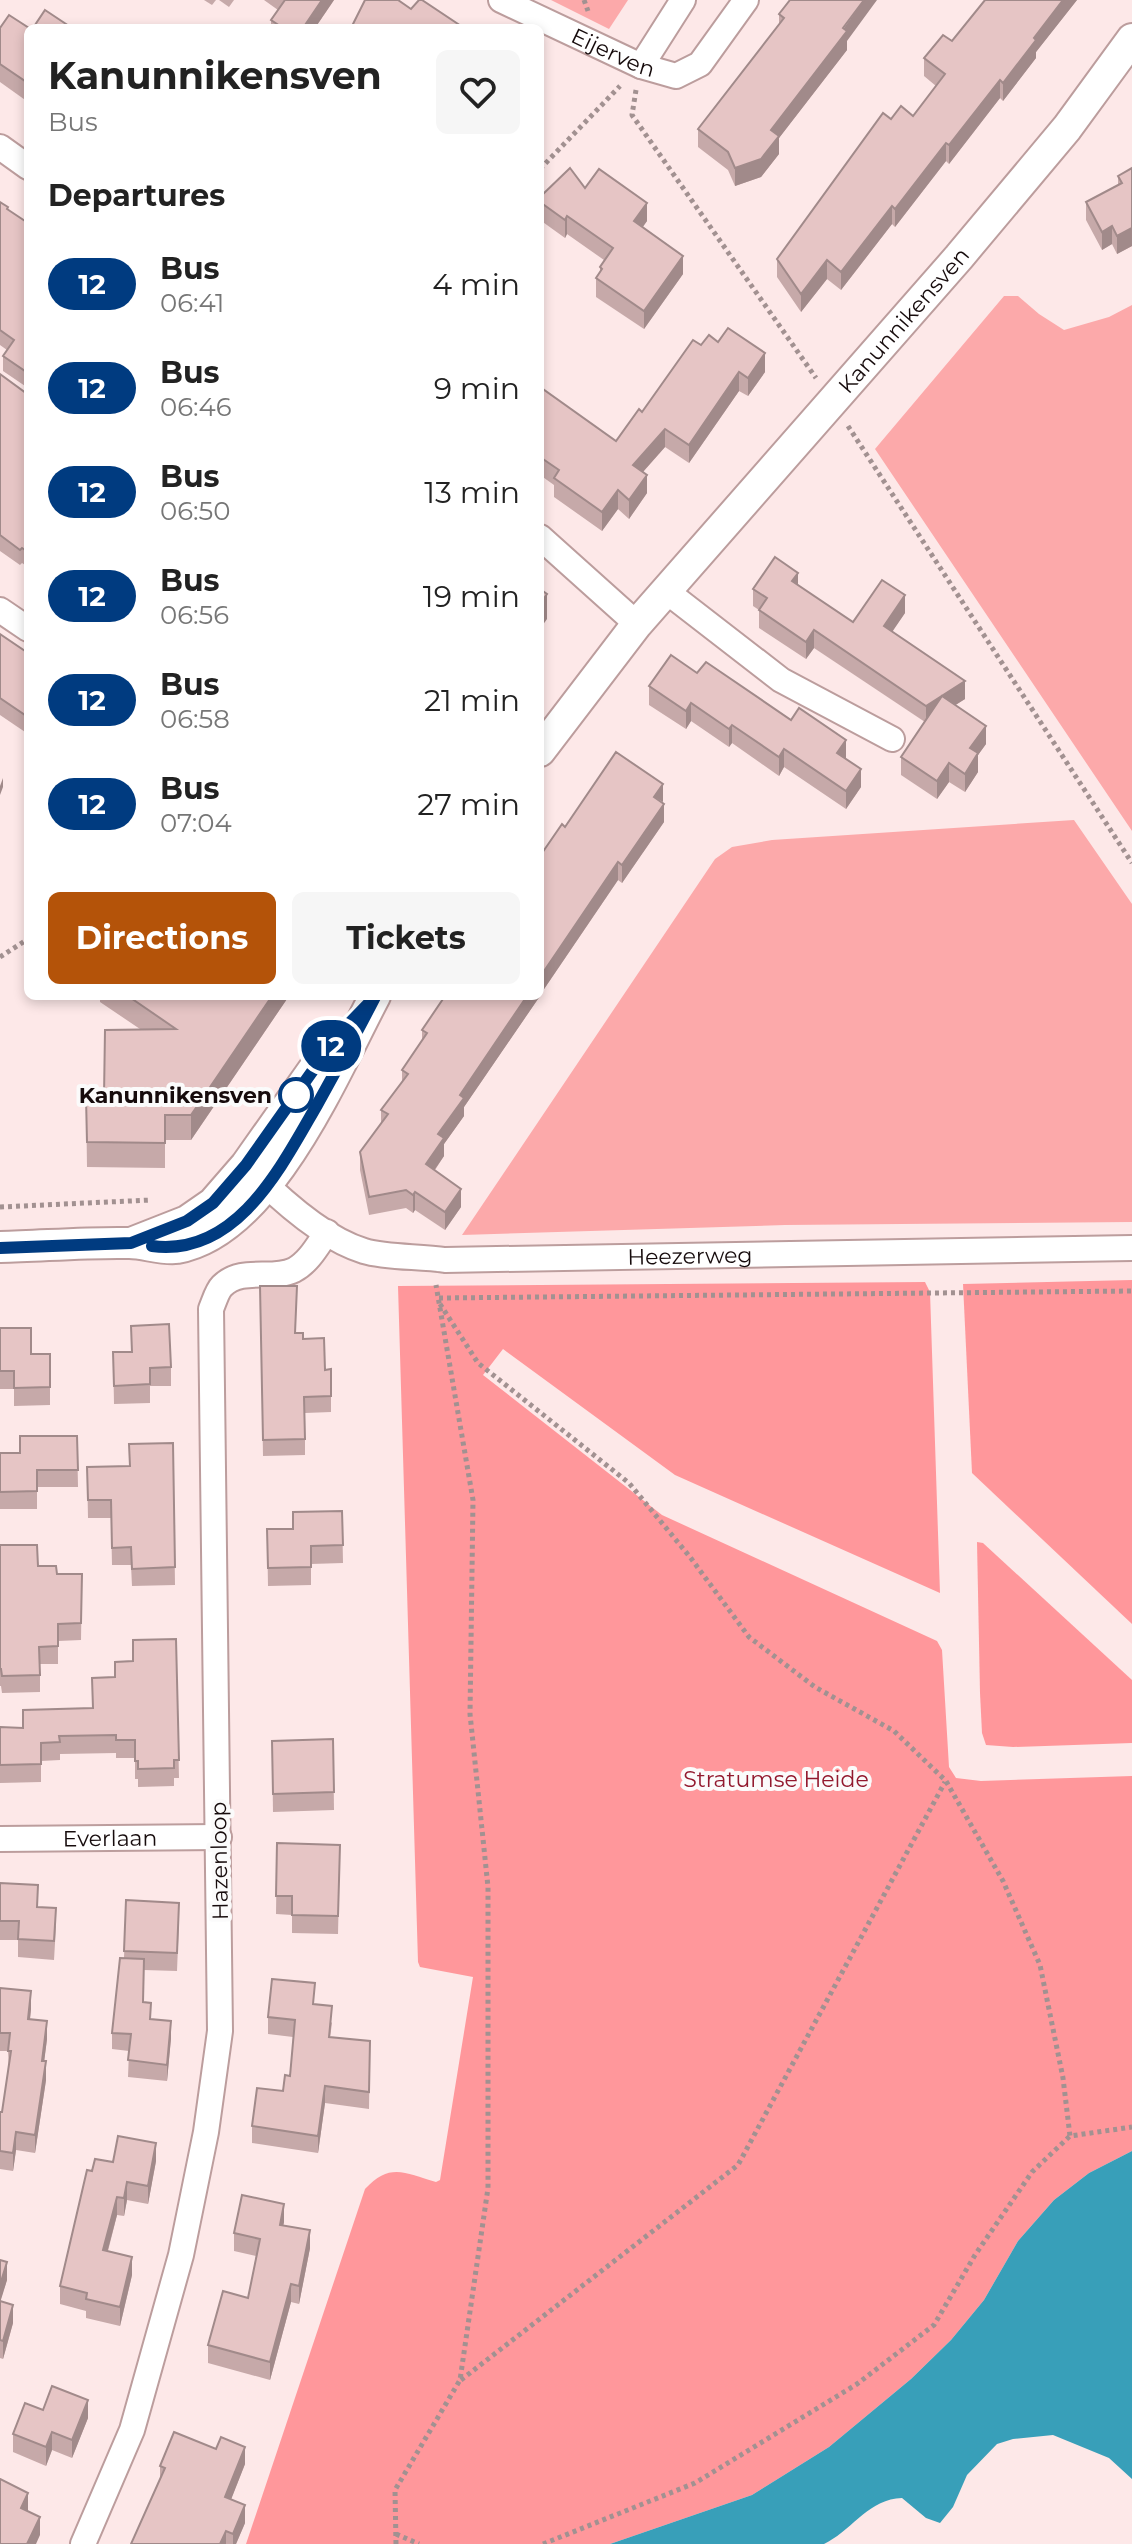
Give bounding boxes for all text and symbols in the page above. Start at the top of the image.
street label: Eijerven [567,22,658,83]
button: heart [436,50,520,134]
text: Kanunnikensven [48,52,382,99]
text: Bus [48,106,98,138]
text: Departures [48,177,225,214]
street label: Kanunnikensven [833,242,975,399]
text: Bus [160,250,220,287]
text: 4 min [432,266,520,303]
text: 12 [78,267,106,301]
text: 06:41 [160,287,224,319]
text: Bus [160,354,220,391]
text: 9 min [434,370,520,407]
text: 12 [78,371,106,405]
text: 06:46 [160,391,232,423]
text: Bus [160,458,220,495]
text: 13 min [424,474,520,511]
text: 12 [78,475,106,509]
text: 06:50 [160,495,231,527]
text: Bus [160,562,220,599]
text: 19 min [423,578,520,615]
text: 12 [78,579,106,613]
text: 06:56 [160,599,229,631]
text: Bus [160,666,220,703]
text: 21 min [424,682,520,719]
text: 12 [78,683,106,717]
text: 06:58 [160,703,230,735]
text: Bus [160,770,220,807]
text: 27 min [417,786,520,823]
text: 12 [78,787,106,821]
text: 07:04 [160,807,232,839]
button: Directions [48,892,276,984]
button: Tickets [292,892,520,984]
line badge: 12 [295,1020,367,1072]
text: 12 [317,1029,345,1063]
marker: Kanunnikensven [279,1078,313,1112]
place label: Kanunnikensven [79,1082,272,1109]
street label: Heezerweg [627,1242,753,1271]
park label: Stratumse Heide [683,1766,869,1793]
street label: Hazenloop [205,1802,234,1920]
street label: Everlaan [62,1825,158,1852]

